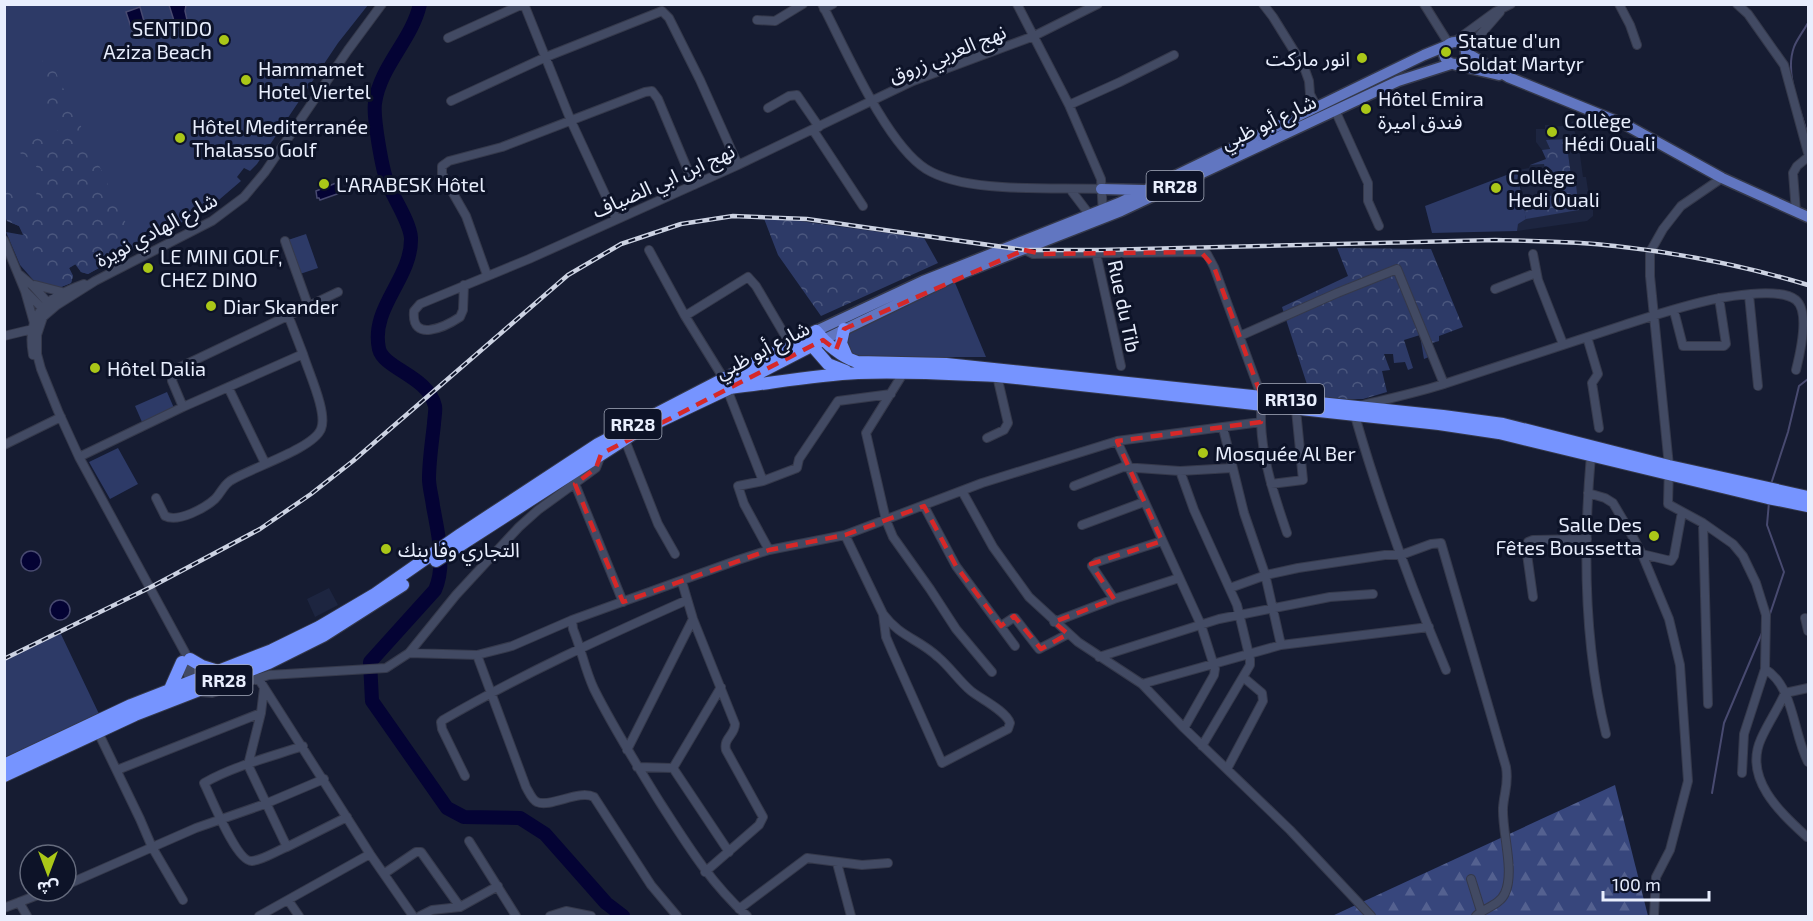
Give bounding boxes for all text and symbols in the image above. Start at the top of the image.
place label: SENTIDO Aziza Beach [103,16,212,63]
street label: نهج العربي زروق [885,19,1011,92]
place label: Statue d'un Soldat Martyr [1458,28,1584,75]
marker: SENTIDO Aziza Beach [217,33,231,47]
marker: Statue d'un Soldat Martyr [1439,45,1453,59]
place label: انور ماركت [1266,46,1350,71]
marker: انور ماركت [1355,51,1369,65]
place label: Hammamet Hotel Viertel [258,56,371,103]
marker: Hammamet Hotel Viertel [239,73,253,87]
place label: Hôtel Emira فندق اميرة [1378,86,1484,134]
street label: شارع أبو ظبي [1216,88,1322,158]
marker: Hôtel Emira فندق اميرة [1359,102,1373,116]
place label: Collège Hédi Ouali [1564,108,1656,155]
place label: Hôtel Mediterranée Thalasso Golf [192,114,368,161]
marker: Collège Hédi Ouali [1545,125,1559,139]
marker: Hôtel Mediterranée Thalasso Golf [173,131,187,145]
street label: نهج ابن ابي الضياف [588,138,740,226]
place label: Collège Hedi Ouali [1508,164,1600,211]
road number: RR28 [1146,171,1204,201]
place label: L'ARABESK Hôtel [336,172,485,196]
marker: L'ARABESK Hôtel [317,177,331,191]
marker: Collège Hedi Ouali [1489,181,1503,195]
street label: شارع الهادي نويرة [91,187,223,275]
place label: LE MINI GOLF, CHEZ DINO [160,244,283,291]
street label: Rue du Tib [1104,258,1146,354]
marker: LE MINI GOLF, CHEZ DINO [141,261,155,275]
place label: Diar Skander [223,294,339,318]
marker: Diar Skander [204,299,218,313]
street label: شارع أبو ظبي [711,315,815,387]
place label: Hôtel Dalia [107,356,206,380]
marker: Hôtel Dalia [88,361,102,375]
road number: RR130 [1258,384,1324,414]
road number: RR28 [604,409,662,439]
place label: Mosquée Al Ber [1215,441,1356,465]
marker: Mosquée Al Ber [1196,446,1210,460]
place label: Salle Des Fêtes Boussetta [1495,512,1642,559]
marker: Salle Des Fêtes Boussetta [1647,529,1661,543]
place label: التجاري وفا بنك [398,537,520,566]
marker: التجاري وفا بنك [379,542,393,556]
road number: RR28 [196,665,252,695]
north arrow [18,843,78,903]
scale bar [1603,864,1710,902]
text: 100 m [1612,873,1661,895]
text: ش [37,878,59,898]

